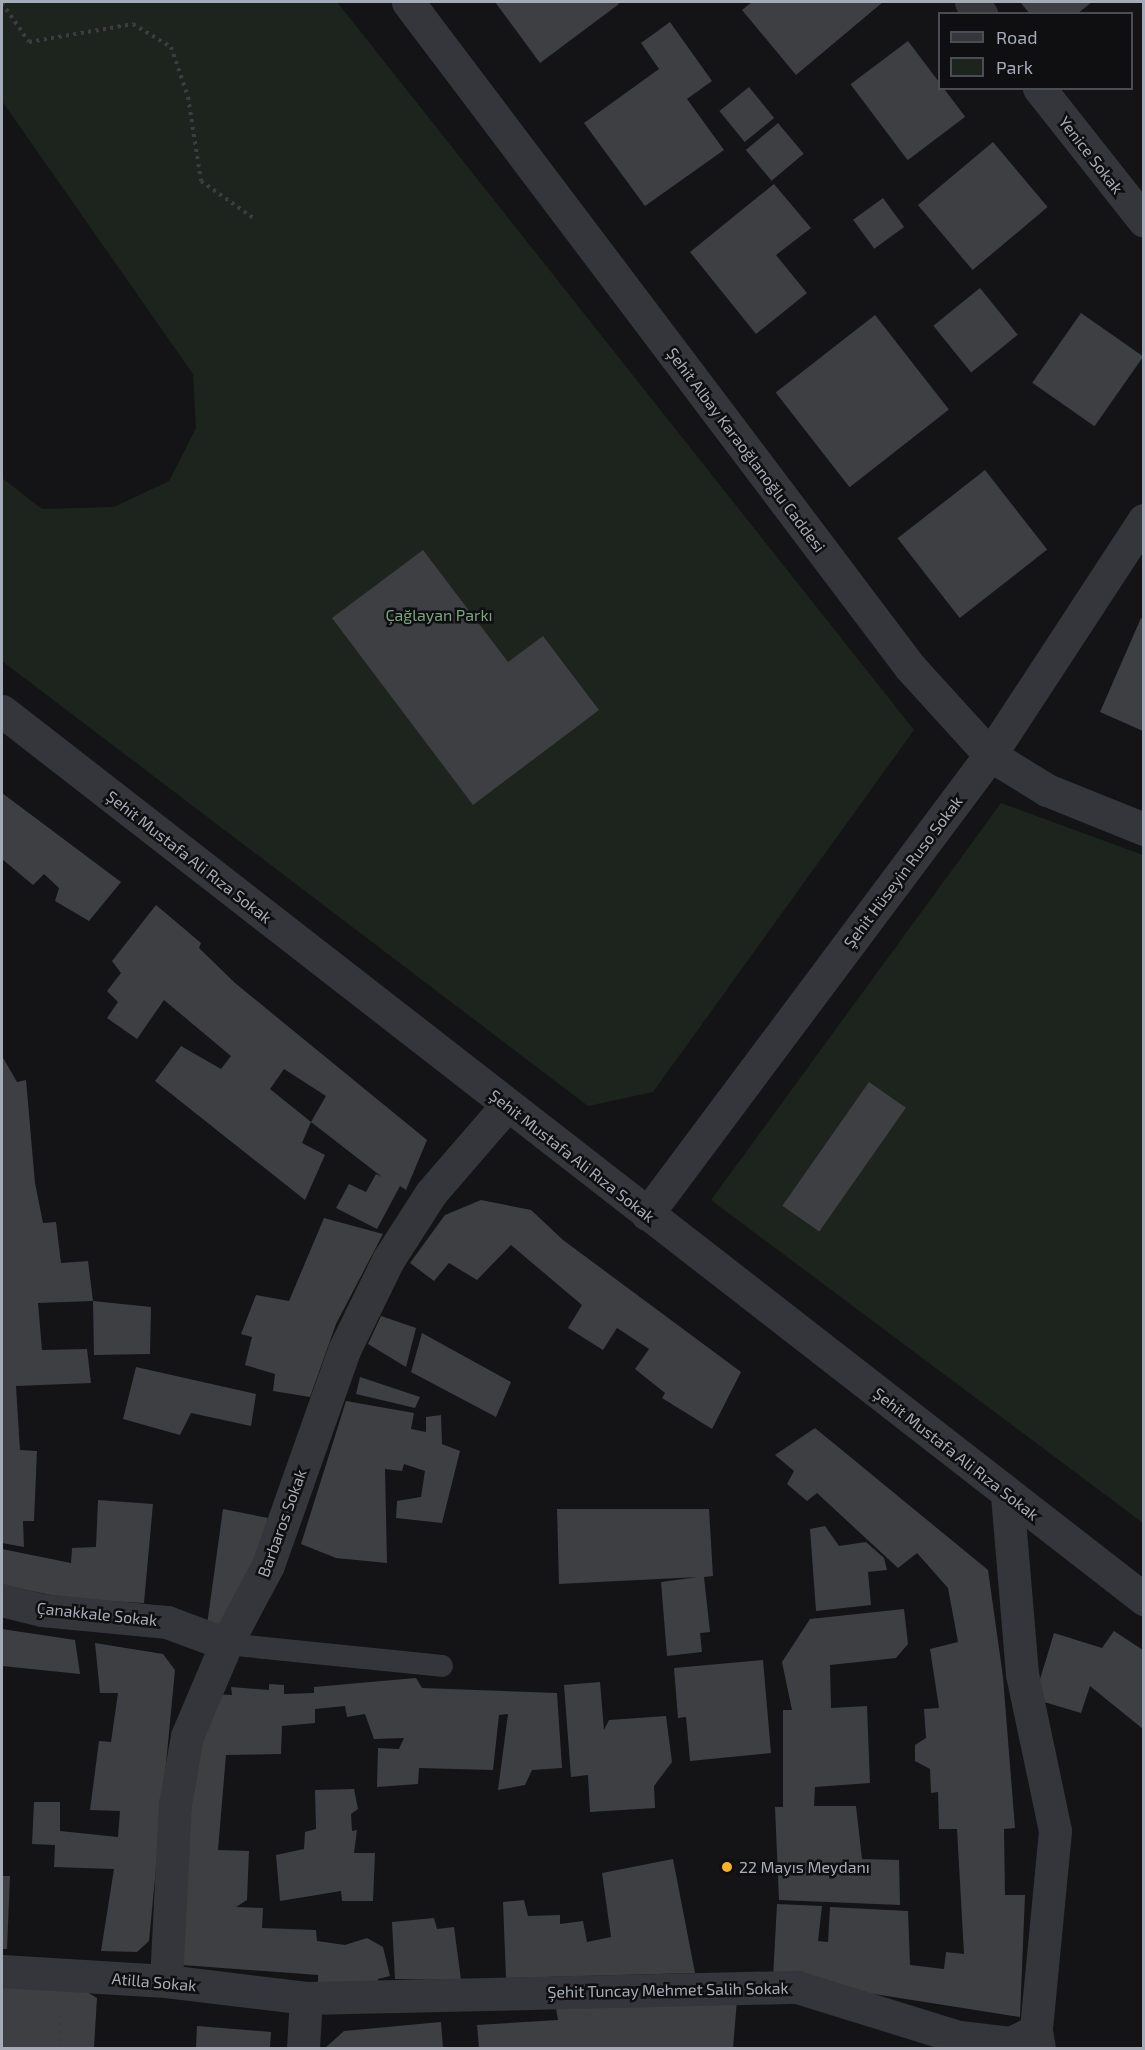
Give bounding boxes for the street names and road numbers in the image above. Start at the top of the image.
street label: Yenice Sokak [1055,112,1127,198]
street label: Şehit Albay Karaoğlanoğlu Caddesi [663,344,829,556]
street label: Şehit Mustafa Ali Rıza Sokak [102,786,276,928]
street label: Şehit Hüseyin Ruso Sokak [840,792,966,952]
street label: Şehit Mustafa Ali Rıza Sokak [485,1085,659,1227]
street label: Şehit Mustafa Ali Rıza Sokak [869,1383,1043,1525]
street label: Barbaros Sokak [254,1467,310,1579]
street label: Çanakkale Sokak [36,1598,158,1630]
street label: Atilla Sokak [111,1969,197,1995]
street label: Şehit Tuncay Mehmet Salih Sokak [547,1978,789,2002]

